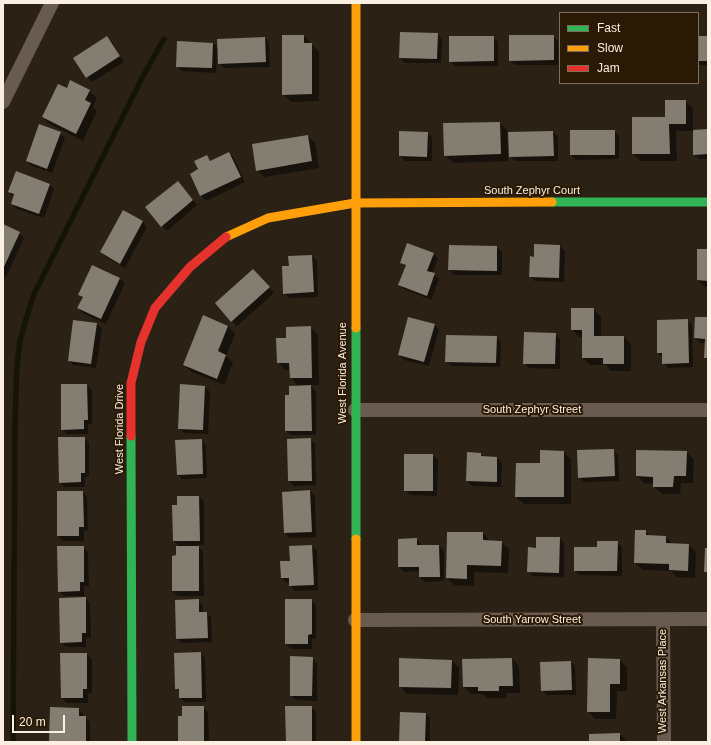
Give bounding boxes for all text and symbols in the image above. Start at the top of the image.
legend [559,12,699,84]
text: Fast [597,21,620,35]
text: Slow [597,41,623,55]
text: Jam [597,61,620,75]
street label: South Zephyr Court [484,184,580,198]
street label: West Florida Avenue [336,322,350,424]
street label: West Florida Drive [113,384,127,474]
street label: South Zephyr Street [483,403,581,417]
street label: South Yarrow Street [483,613,581,627]
street label: West Arkansas Place [656,629,670,733]
scale bar [14,707,67,733]
text: 20 m [19,715,46,729]

